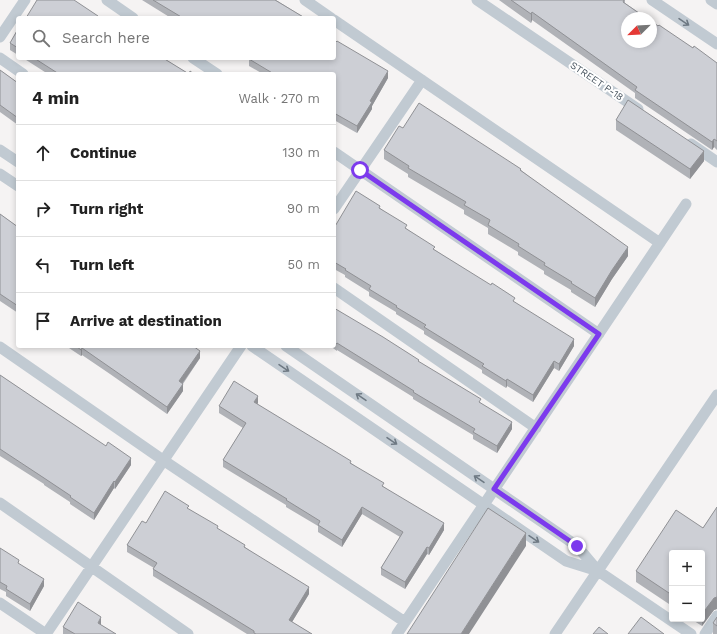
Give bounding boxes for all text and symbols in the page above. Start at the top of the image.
north arrow [621,12,657,48]
search box [16,16,336,60]
one-way arrow [679,18,690,26]
icon: search [30,27,52,49]
text: Search here [62,29,150,47]
street label: STREET P-18 [568,59,626,103]
text: 4 min [32,88,79,108]
text: Walk · 270 m [239,91,320,106]
icon: ahead [32,142,54,164]
text: Continue [70,144,137,162]
text: 130 m [282,145,320,160]
route start [351,161,369,179]
icon: right [32,198,54,220]
text: Turn right [70,200,143,218]
text: 90 m [287,201,320,216]
icon: left [32,254,54,276]
text: Turn left [70,256,134,274]
text: 50 m [288,257,320,272]
icon: arrive [32,310,54,332]
text: Arrive at destination [70,312,222,330]
one-way arrow [279,364,290,372]
one-way arrow [355,393,366,401]
one-way arrow [386,437,397,446]
one-way arrow [474,475,485,483]
one-way arrow [528,535,539,543]
route end [568,537,586,555]
map controls [669,550,705,622]
button: + [669,550,705,586]
button: − [669,586,705,622]

